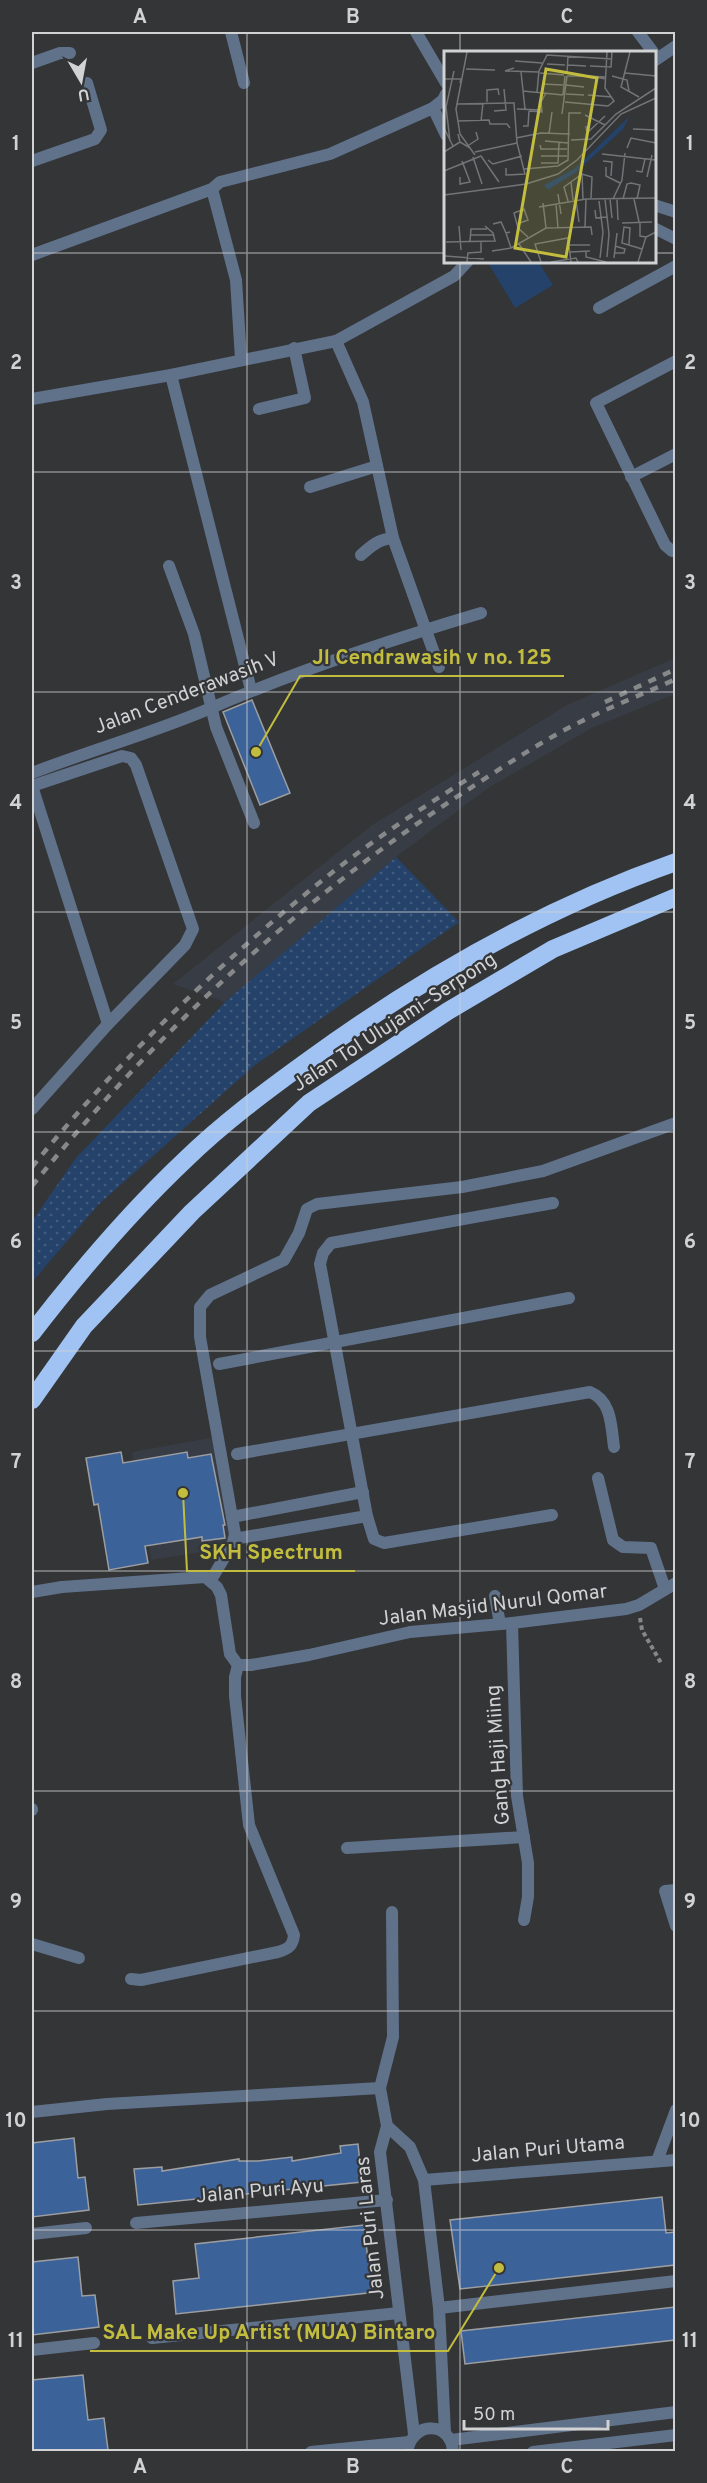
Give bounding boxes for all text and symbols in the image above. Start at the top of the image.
text: A [133,5,147,31]
text: B [346,5,360,31]
text: C [561,5,573,31]
north arrow [51,51,111,111]
inset map [444,51,656,262]
text: U [76,83,91,105]
text: 1 [12,132,20,158]
text: 1 [686,132,694,158]
text: 2 [10,351,22,377]
text: 2 [684,351,696,377]
text: 3 [10,571,22,597]
text: 3 [684,571,696,597]
callout: Jl Cendrawasih v no. 125 [300,637,564,676]
text: Jl Cendrawasih v no. 125 [312,645,552,672]
street label: Jalan Cenderawasih V [91,647,283,741]
text: 4 [10,791,22,817]
text: 4 [684,791,696,817]
street label: Jalan Tol Ulujami–Serpong [288,947,502,1099]
text: 5 [10,1011,22,1037]
text: 5 [684,1011,696,1037]
text: 6 [10,1230,22,1256]
text: 6 [684,1230,696,1256]
text: 7 [11,1450,21,1476]
text: 7 [685,1450,695,1476]
callout: SKH Spectrum [187,1532,355,1571]
text: SKH Spectrum [199,1540,343,1567]
street label: Jalan Masjid Nurul Qomar [377,1579,609,1633]
text: 8 [10,1670,22,1696]
text: 8 [684,1670,696,1696]
street label: Gang Haji Miing [481,1684,517,1826]
text: 9 [10,1890,22,1916]
text: 9 [684,1890,696,1916]
text: 10 [5,2109,27,2135]
text: 10 [679,2109,701,2135]
street label: Jalan Puri Utama [470,2130,626,2170]
street label: Jalan Puri Laras [351,2155,391,2301]
street label: Jalan Puri Ayu [195,2173,325,2211]
callout: SAL Make Up Artist (MUA) Bintaro [90,2312,448,2351]
text: SAL Make Up Artist (MUA) Bintaro [102,2320,436,2347]
text: 11 [8,2329,24,2355]
text: 11 [682,2329,698,2355]
scale bar [464,2393,608,2431]
text: 50 m [473,2404,515,2427]
text: A [133,2455,147,2481]
text: B [346,2455,360,2481]
text: C [561,2455,573,2481]

